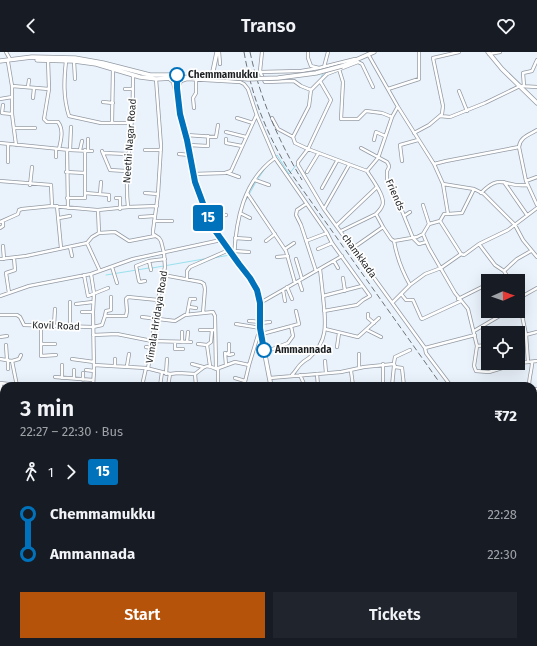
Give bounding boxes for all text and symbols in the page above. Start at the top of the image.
icon: back [20,15,42,37]
text: Transo [241,15,296,37]
icon: heart [495,15,517,37]
marker: Chemmamukku [169,67,185,83]
place label: Chemmamukku [188,69,258,81]
street label: Neethi Nagar Road [121,98,139,184]
street label: Friends [383,177,407,213]
line badge: 15 [190,205,226,231]
text: 15 [201,209,215,226]
street label: chamkkada [339,232,379,280]
street label: Vimala Hridaya Road [144,270,170,364]
north arrow [481,274,525,318]
map controls [481,274,525,370]
street label: Kovil Road [32,319,80,333]
button: locate [481,326,525,370]
marker: Ammannada [256,342,272,358]
place label: Ammannada [274,344,332,356]
text: 3 min [20,395,74,422]
text: ₹72 [494,407,517,425]
text: 22:27 – 22:30 · Bus [20,424,123,439]
icon: walk [20,461,42,483]
icon: forward [60,461,82,483]
text: 15 [96,463,110,480]
text: 1 [48,465,54,480]
text: Chemmamukku [50,505,155,523]
text: 22:28 [487,507,517,522]
text: Ammannada [50,545,135,563]
text: 22:30 [487,547,517,562]
button: Start [20,592,265,638]
button: Tickets [273,592,517,638]

